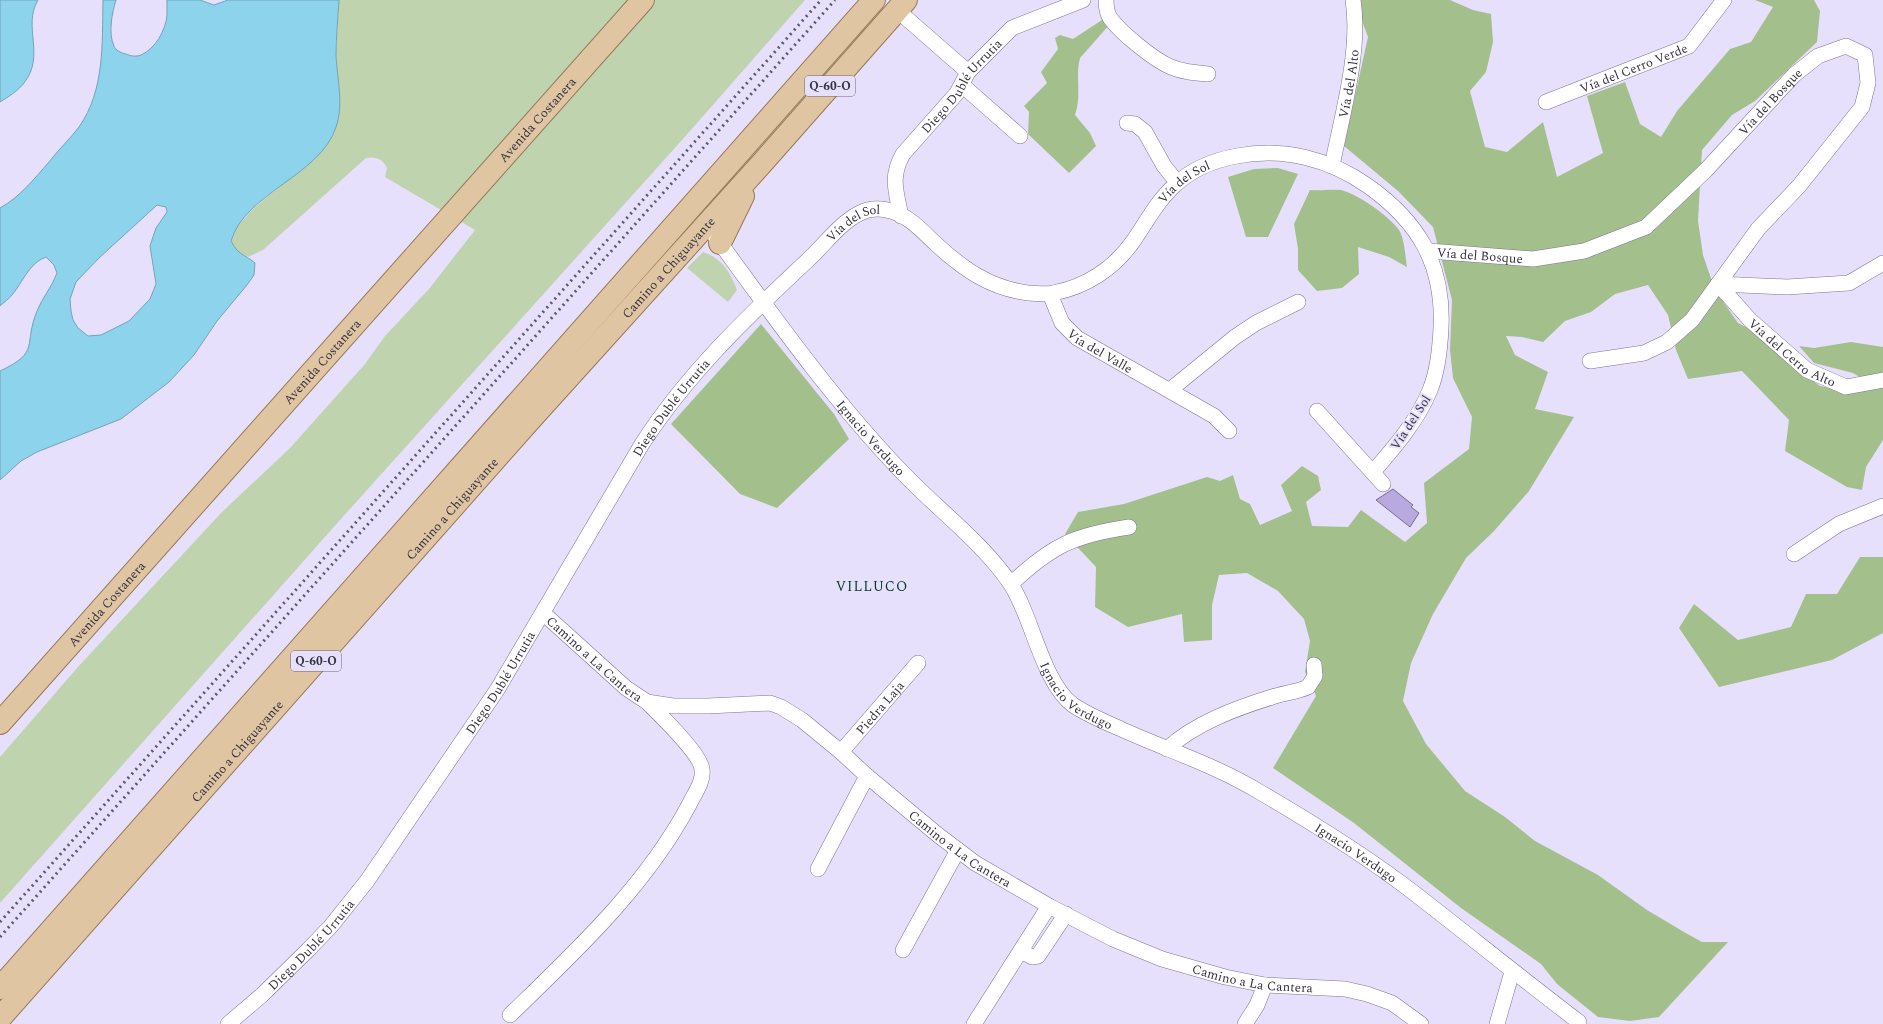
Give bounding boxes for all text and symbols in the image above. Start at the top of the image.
street label: Diego Dublé Urrutia [917,34,1007,138]
street label: Vía del Cerro Verde [1577,38,1691,99]
street label: Vía del Alto [1334,49,1365,120]
street label: Vía del Bosque [1734,63,1807,140]
street label: Avenida Costanera [494,72,582,167]
road number: Q-60-O [805,76,855,96]
street label: Vía del Sol [1153,156,1213,208]
street label: Vía del Sol [822,200,880,247]
street label: Camino a Chiguayante [617,212,720,323]
street label: Vía del Bosque [1436,243,1523,269]
street label: Avenida Costanera [279,314,366,409]
street label: Vía del Cerro Alto [1744,314,1839,392]
street label: Vía del Valle [1062,324,1136,379]
street label: Diego Dublé Urrutia [628,354,715,461]
street label: Vía del Sol [1386,391,1436,454]
street label: Ignacio Verdugo [831,396,909,481]
street label: Camino a Chiguayante [401,453,503,565]
street label: Avenida Costanera [63,556,151,651]
district label: VILLUCO [836,576,908,597]
street label: Camino a La Cantera [541,612,647,708]
street label: Diego Dublé Urrutia [461,627,541,739]
road number: Q-60-O [291,651,341,671]
street label: Ignacio Verdugo [1034,659,1116,735]
street label: Piedra Laja [851,676,910,739]
street label: Camino a Chiguayante [186,696,289,807]
street label: Camino a La Cantera [904,806,1015,893]
street label: Ignacio Verdugo [1310,818,1401,888]
street label: Diego Dublé Urrutia [264,895,360,995]
street label: Camino a La Cantera [1190,959,1314,998]

